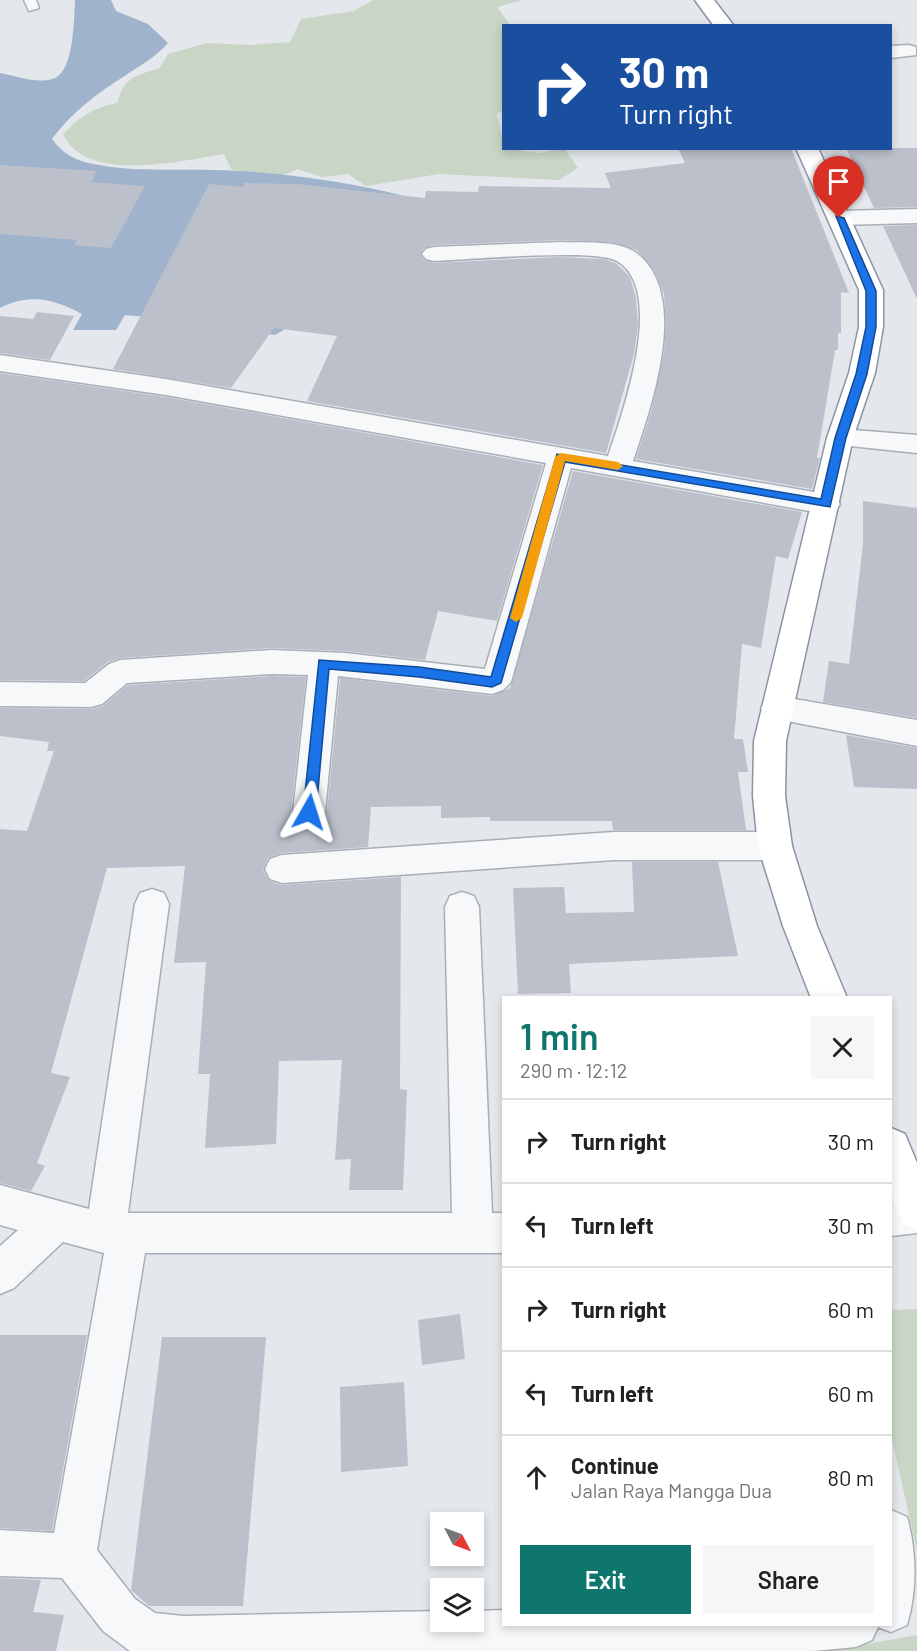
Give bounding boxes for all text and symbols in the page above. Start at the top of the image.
text: 30 m [619,46,709,96]
icon: right [520,48,598,126]
text: Turn right [619,97,733,129]
pin [813,156,864,218]
icon: arrive [822,165,855,198]
position arrow [277,780,341,844]
text: 1 min [520,1014,599,1057]
button: close [811,1016,874,1079]
text: 290 m · 12:12 [520,1058,627,1082]
icon: right [520,1125,553,1158]
text: Turn right [571,1128,666,1154]
text: 30 m [828,1128,874,1154]
icon: left [520,1209,553,1242]
text: Turn left [571,1212,654,1238]
text: 30 m [828,1212,874,1238]
icon: right [520,1293,553,1326]
text: Turn right [571,1296,666,1322]
text: 60 m [828,1296,874,1322]
icon: left [520,1377,553,1410]
text: Turn left [571,1380,654,1406]
text: 60 m [828,1380,874,1406]
text: Continue [571,1452,659,1478]
icon: ahead [520,1461,553,1494]
text: 80 m [828,1464,874,1490]
text: Jalan Raya Mangga Dua [571,1478,772,1502]
north arrow [430,1512,484,1566]
map controls [430,1512,484,1632]
button: Exit [520,1545,691,1614]
button: Share [703,1545,874,1614]
button: layers [430,1578,484,1632]

